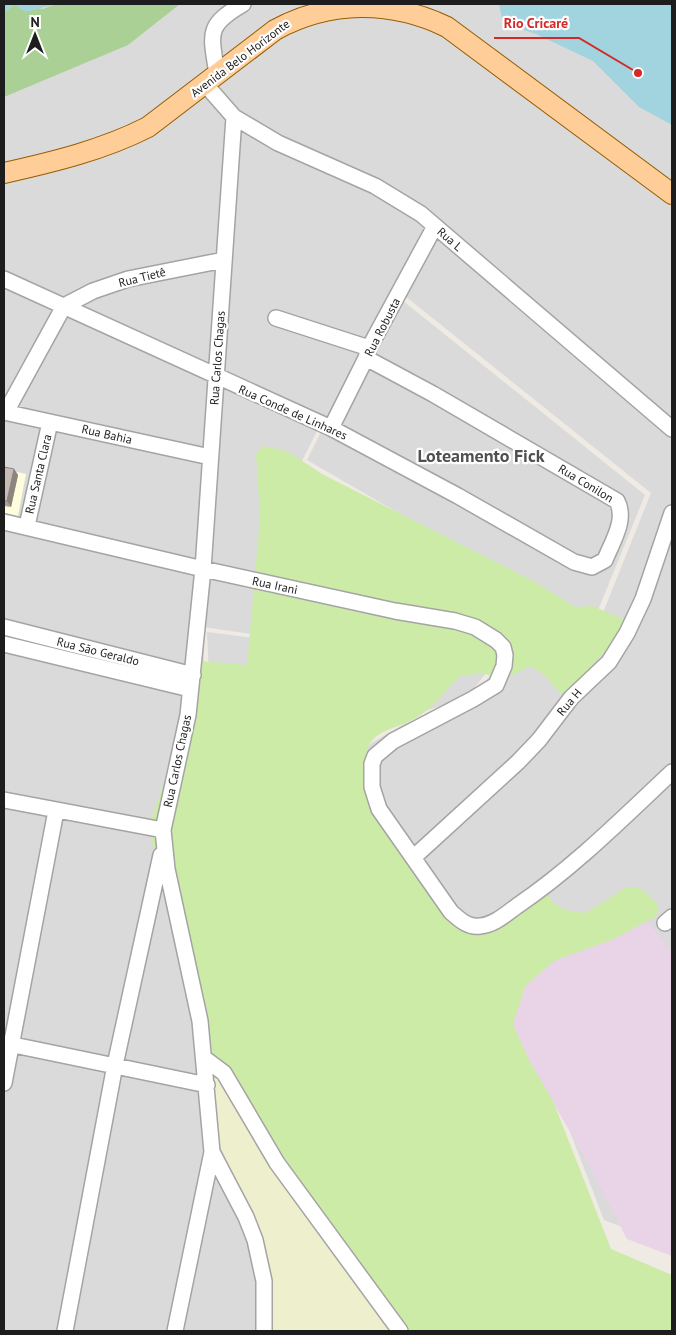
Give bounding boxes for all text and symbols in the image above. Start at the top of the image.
callout: Rio Cricaré [494,9,579,38]
north arrow [10,10,60,60]
text: N [30,13,40,31]
text: Rio Cricaré [504,14,568,32]
street label: Avenida Belo Horizonte [188,16,292,100]
street label: Rua L [434,224,466,254]
street label: Rua Tietê [117,264,167,290]
street label: Rua Robusta [361,295,403,359]
street label: Rua Carlos Chagas [206,310,228,406]
street label: Rua Conde de Linhares [236,381,350,443]
street label: Rua Bahia [80,421,134,447]
street label: Rua Santa Clara [22,433,54,515]
district label: Loteamento Fick [417,444,545,467]
street label: Rua Conilon [556,461,616,505]
street label: Rua Irani [251,573,299,597]
street label: Rua São Geraldo [55,634,141,668]
street label: Rua H [553,685,585,719]
street label: Rua Carlos Chagas [160,713,194,809]

